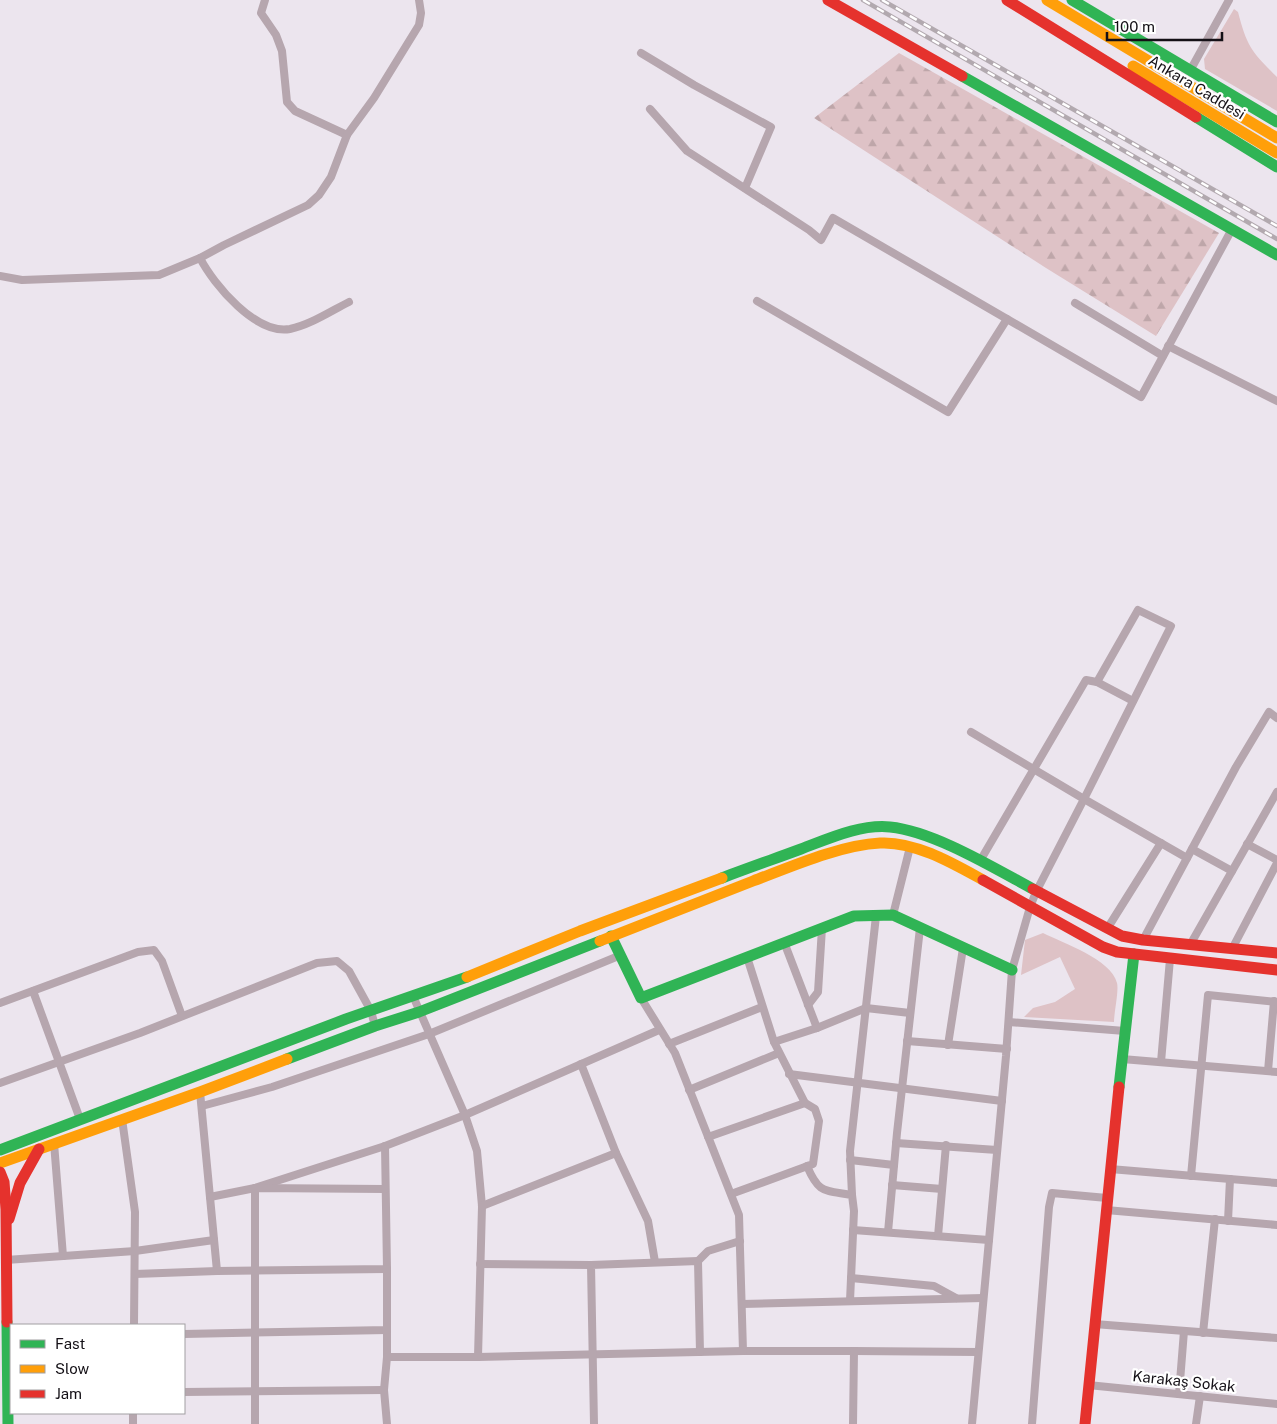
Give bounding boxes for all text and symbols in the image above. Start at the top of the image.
scale bar [1107,10,1222,42]
text: 100 m [1114,18,1155,35]
street label: Ankara Caddesi [1146,52,1248,122]
legend [10,1324,185,1414]
text: Fast [55,1335,85,1352]
text: Slow [55,1360,90,1377]
street label: Karakaş Sokak [1132,1367,1236,1395]
text: Jam [55,1385,82,1402]

